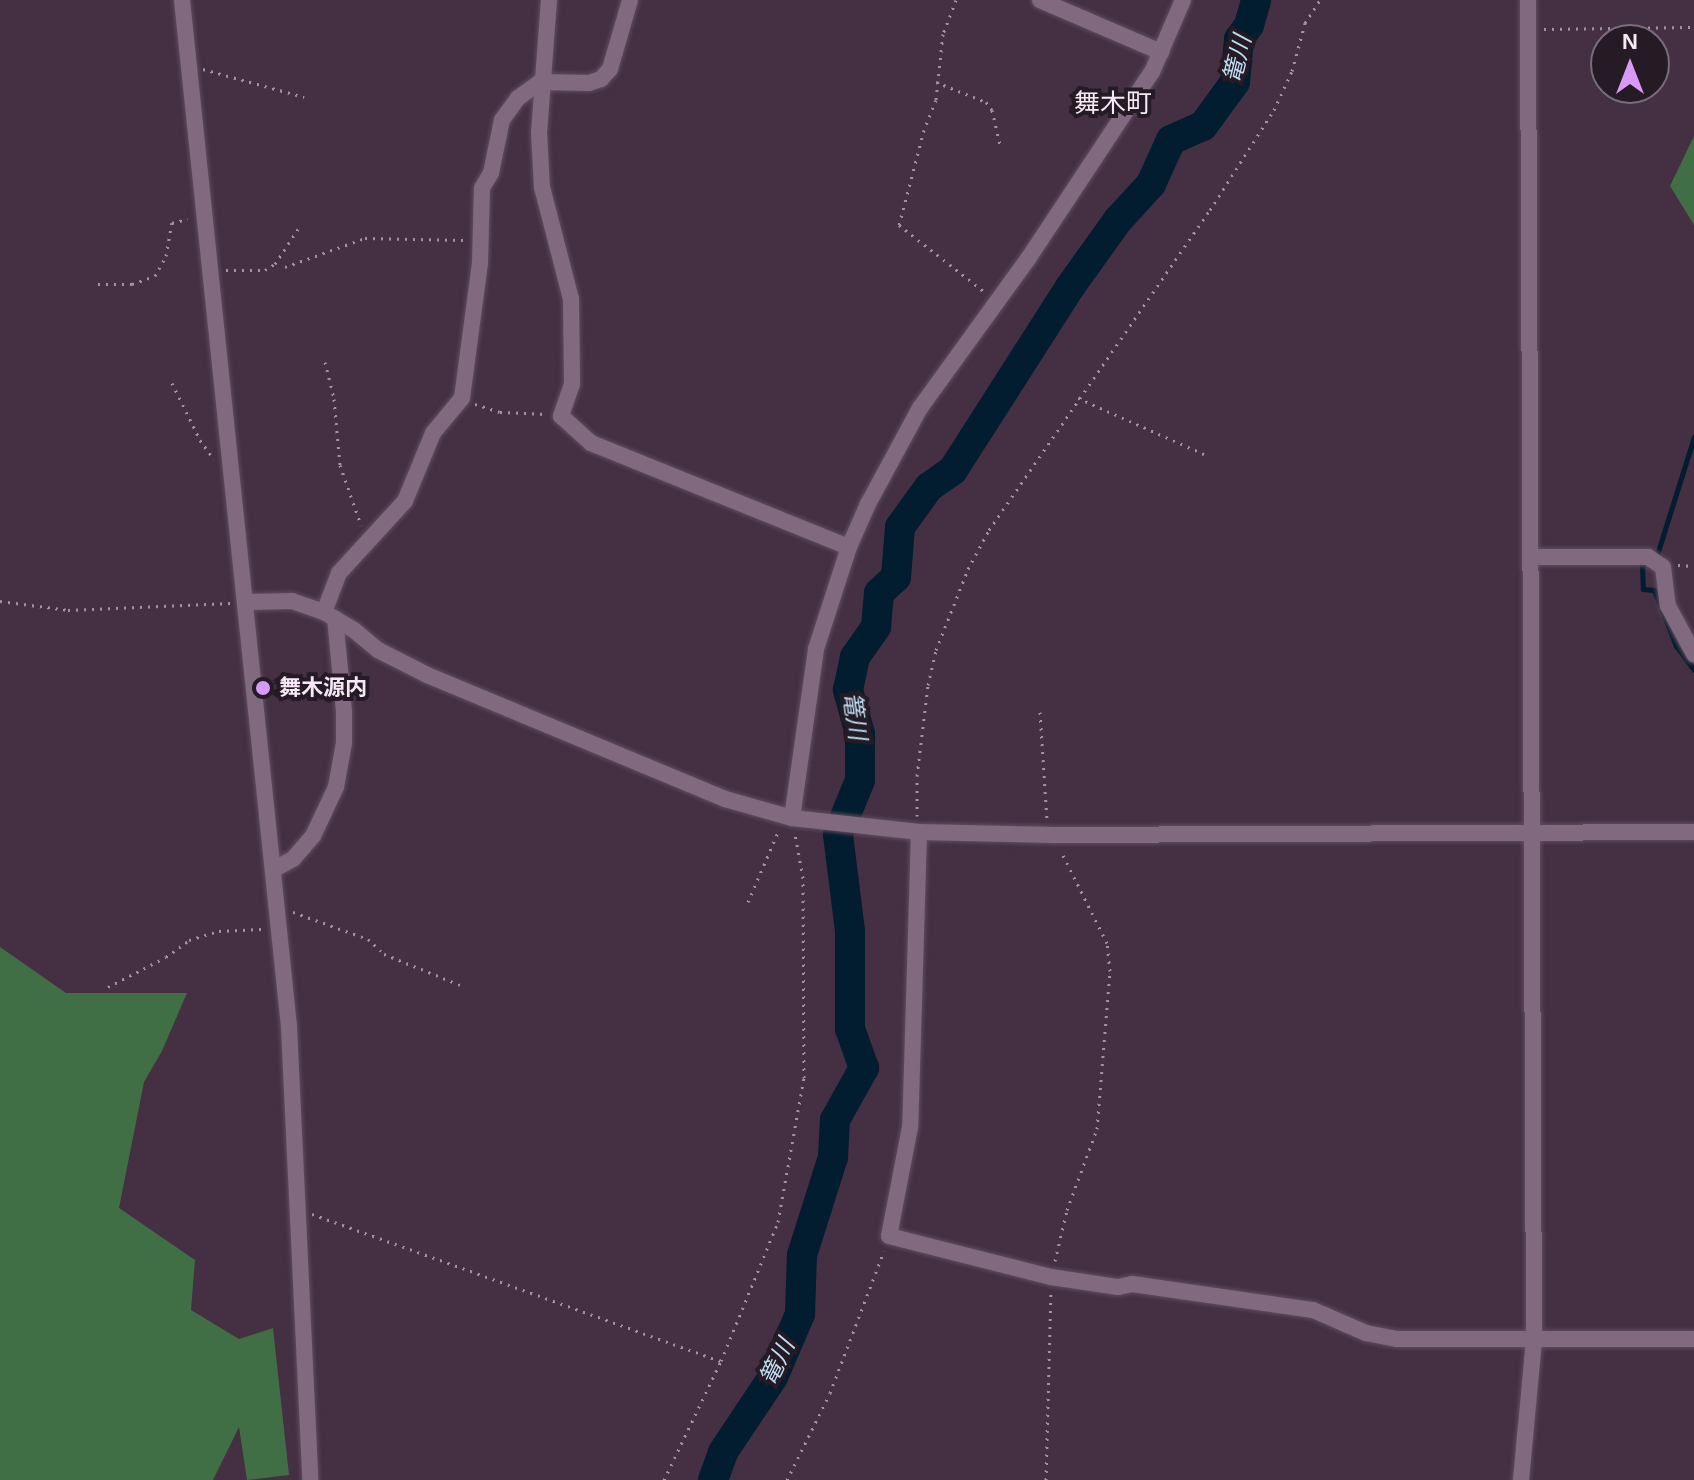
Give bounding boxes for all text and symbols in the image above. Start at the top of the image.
north arrow [1590,24,1670,104]
text: N [1622,29,1638,54]
water label: 篭川 [1217,32,1257,86]
district label: 舞木町 [1074,88,1152,120]
place label: 舞木源内 [279,675,367,701]
marker: 舞木源内 [254,679,272,697]
water label: 篭川 [837,690,873,742]
water label: 篭川 [754,1334,800,1390]

